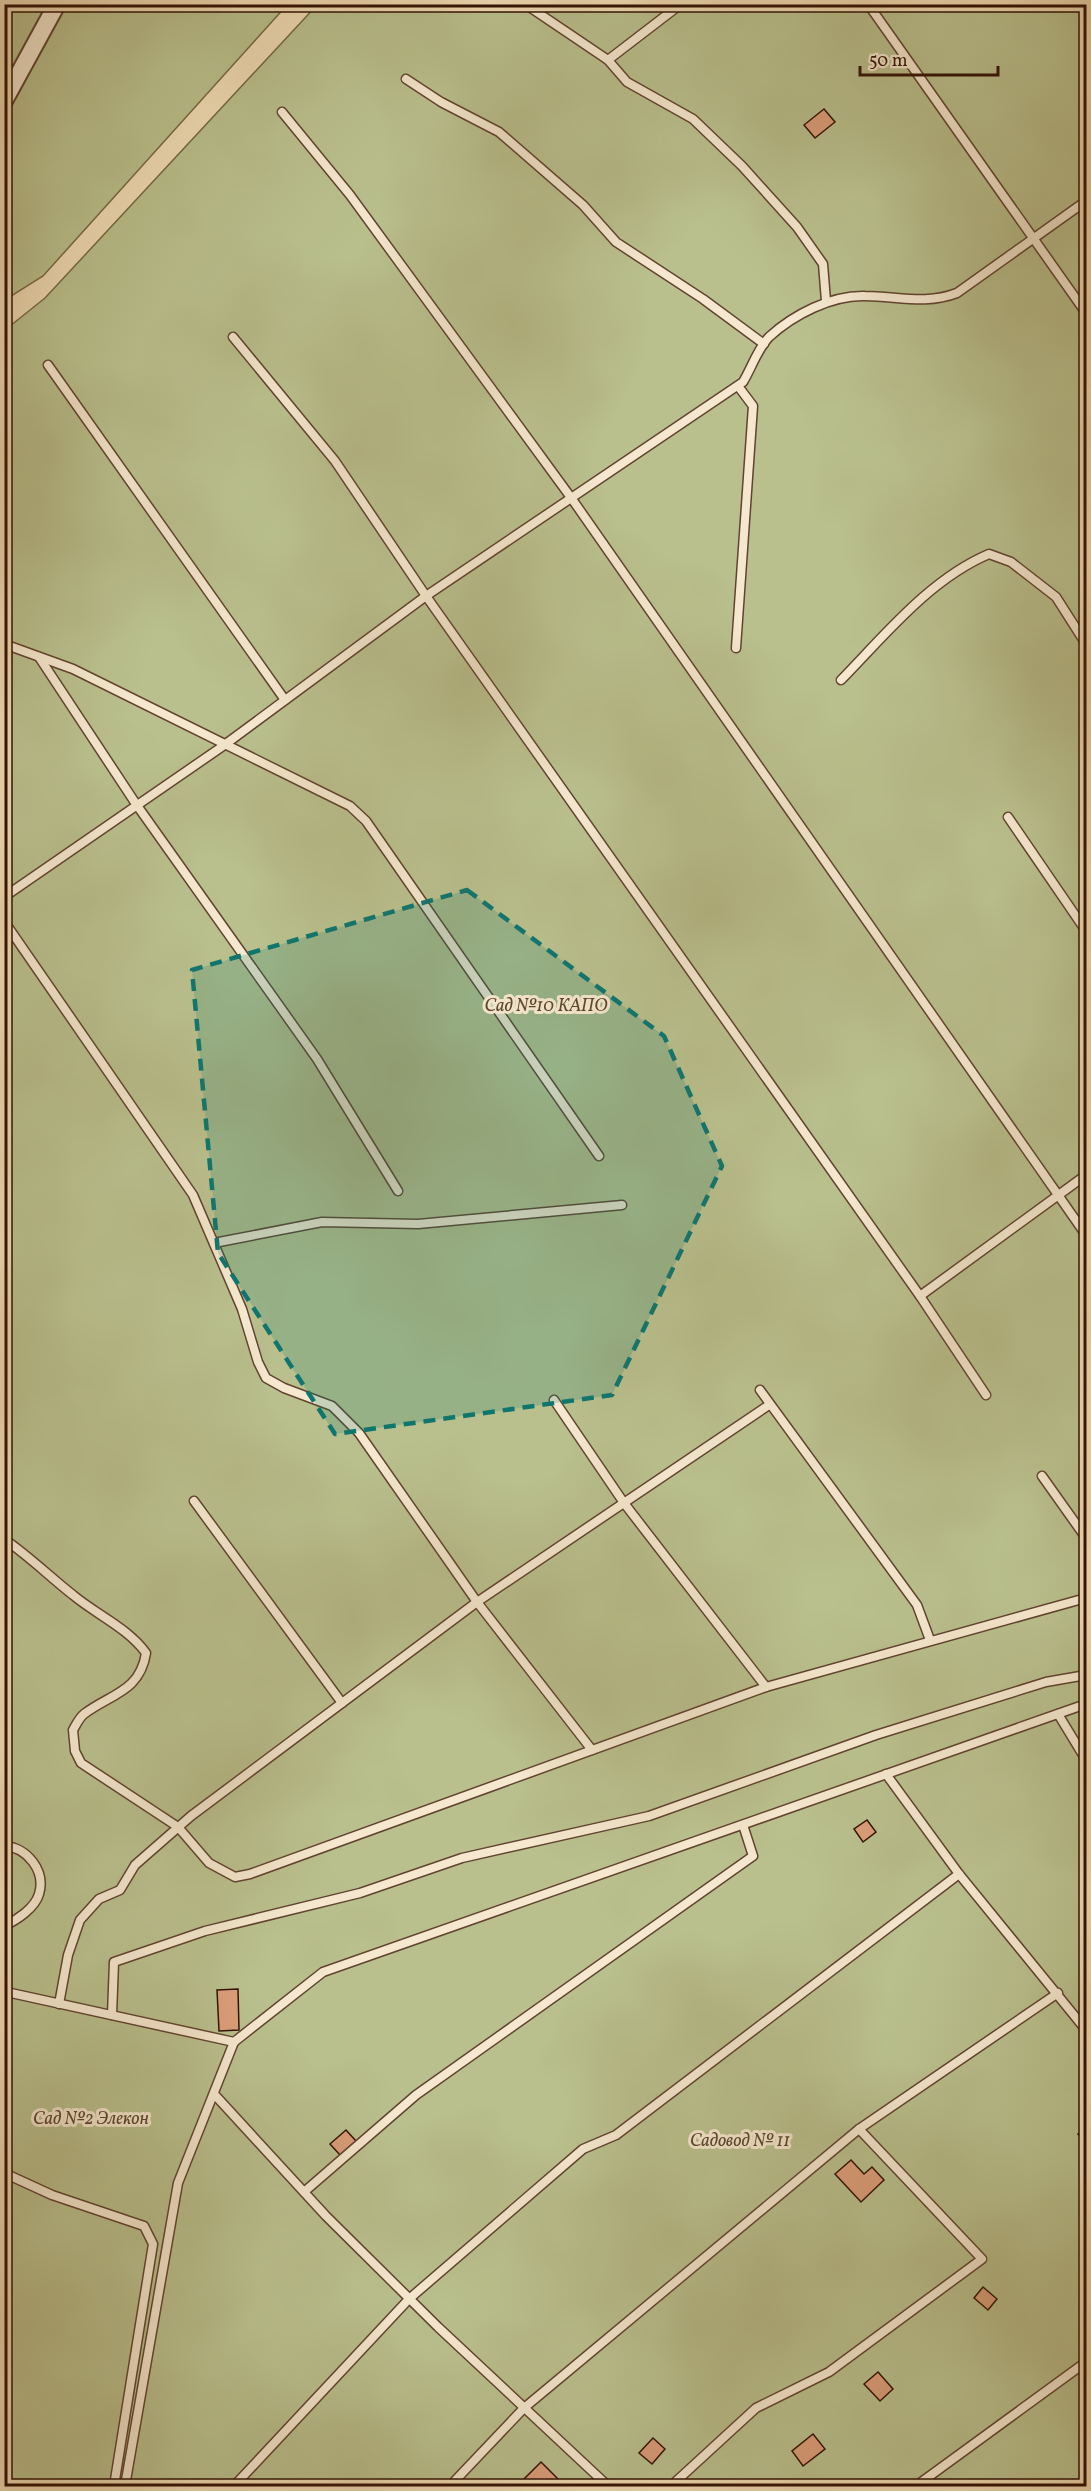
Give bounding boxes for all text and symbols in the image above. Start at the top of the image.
scale bar [860,39,998,77]
text: 50 m [869,49,908,74]
park label: Сад №10 КАПО [485,994,608,1019]
park label: Сад №2 Элекон [33,2107,149,2132]
park label: Садовод № 11 [690,2129,790,2154]

